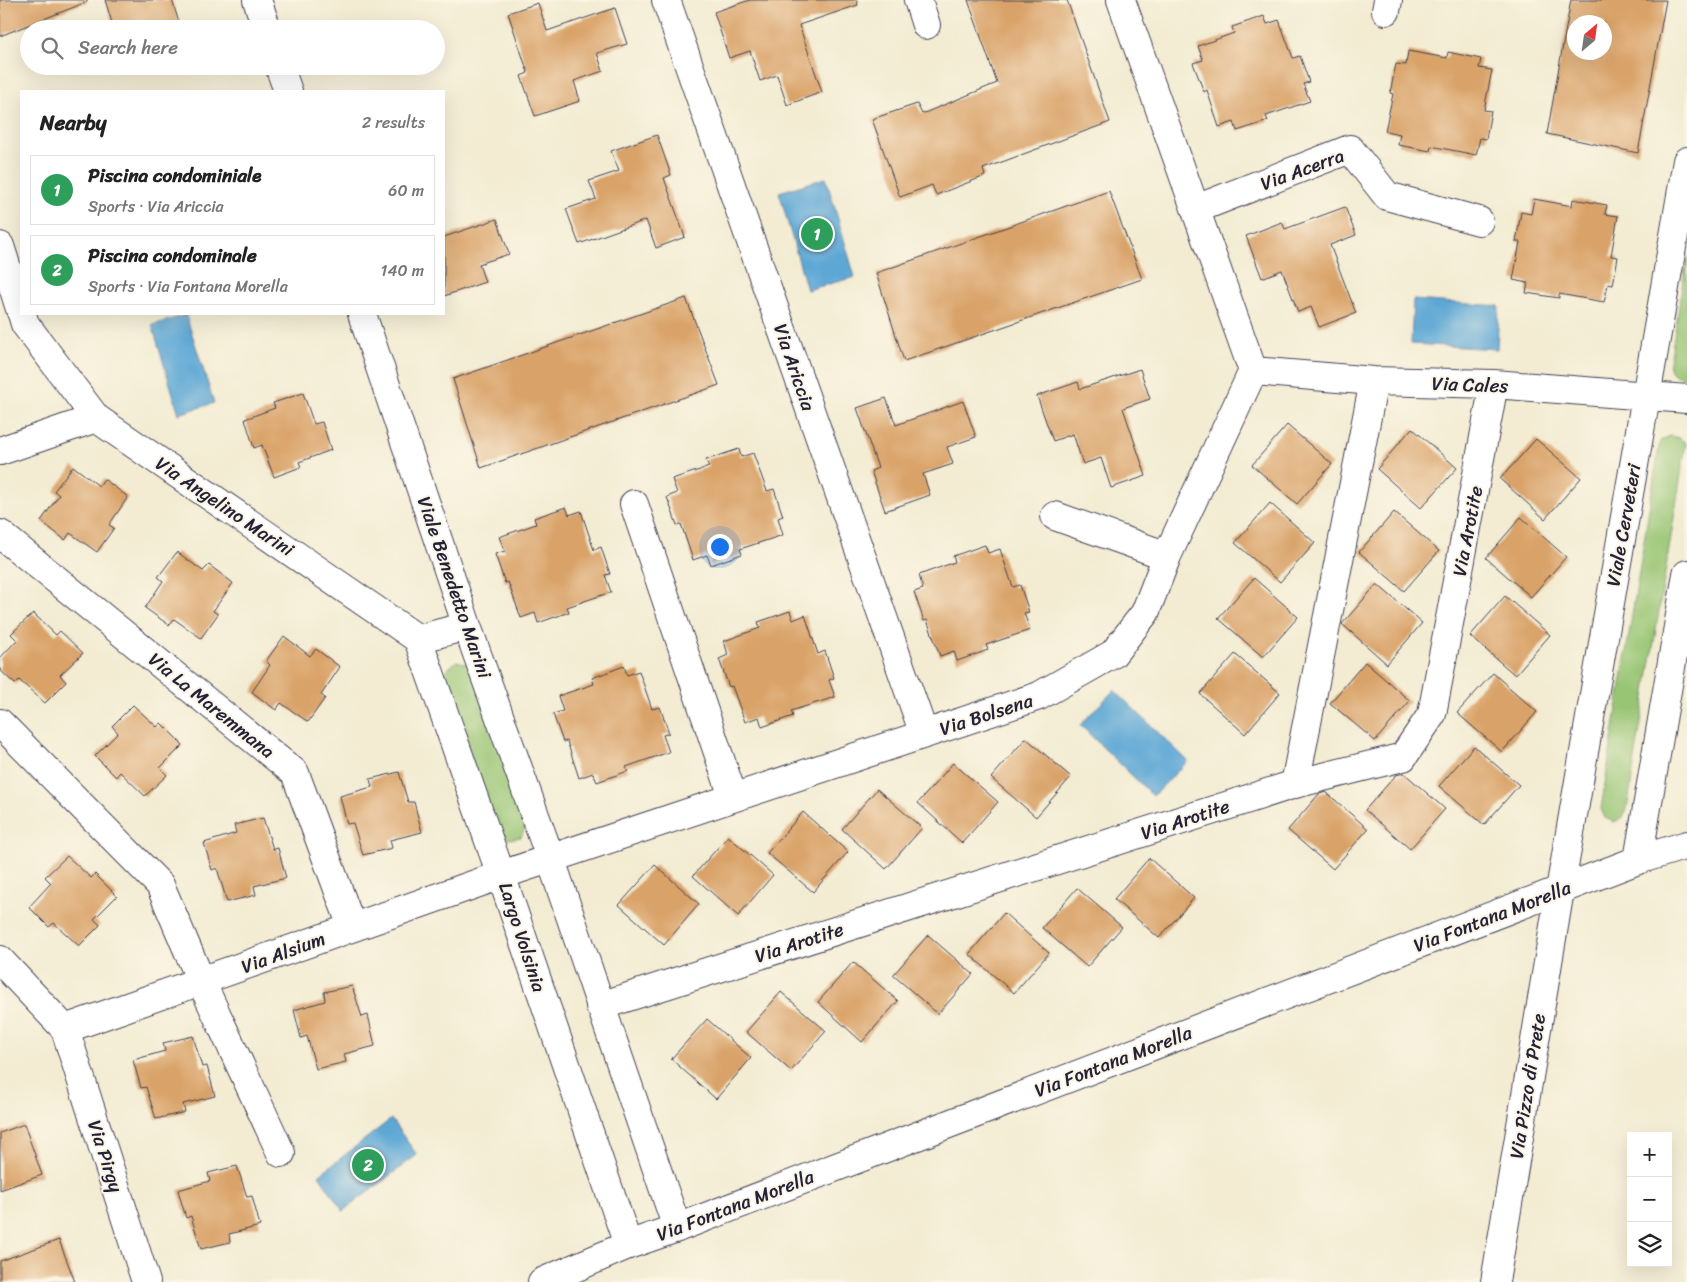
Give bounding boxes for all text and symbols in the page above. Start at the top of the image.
north arrow [1567,15,1612,60]
search box [20,20,445,75]
text: Search here [78,31,178,64]
icon: search [38,34,66,62]
text: Nearby [40,104,106,142]
text: 2 results [362,108,425,137]
street label: Via Acerra [1256,139,1349,200]
text: Piscina condominiale [88,159,262,192]
text: 1 [54,176,60,205]
text: 60 m [388,176,424,205]
text: Sports · Via Ariccia [88,192,224,221]
pin: 1 [801,215,833,253]
text: Piscina condominale [88,239,257,272]
text: 2 [52,256,62,285]
text: 140 m [381,256,424,285]
text: Sports · Via Fontana Morella [88,272,288,301]
street label: Via Ariccia [764,319,825,416]
street label: Via Cales [1431,367,1509,402]
street label: Via Angelino Marini [149,448,302,566]
street label: Viale Cerveteri [1596,460,1651,589]
street label: Via Arotite [1443,483,1492,579]
street label: Viale Benedetto Marini [408,492,501,683]
your location [707,534,733,560]
street label: Via La Maremmana [141,644,283,767]
street label: Via Bolsena [935,684,1038,745]
street label: Via Arotite [1136,790,1234,849]
street label: Via Fontana Morella [1409,871,1576,962]
street label: Largo Volsinia [489,878,556,997]
street label: Via Arotite [750,913,848,972]
street label: Via Alsium [236,922,330,983]
street label: Via Pizzo di Prete [1500,1011,1555,1161]
street label: Via Fontana Morella [1030,1016,1197,1107]
street label: Via Pirgy [78,1116,133,1197]
map controls [1627,1132,1672,1267]
button: + [1627,1132,1672,1177]
pin: 2 [352,1146,384,1184]
street label: Via Fontana Morella [652,1160,819,1251]
button: − [1627,1177,1672,1222]
button: layers [1627,1222,1672,1267]

